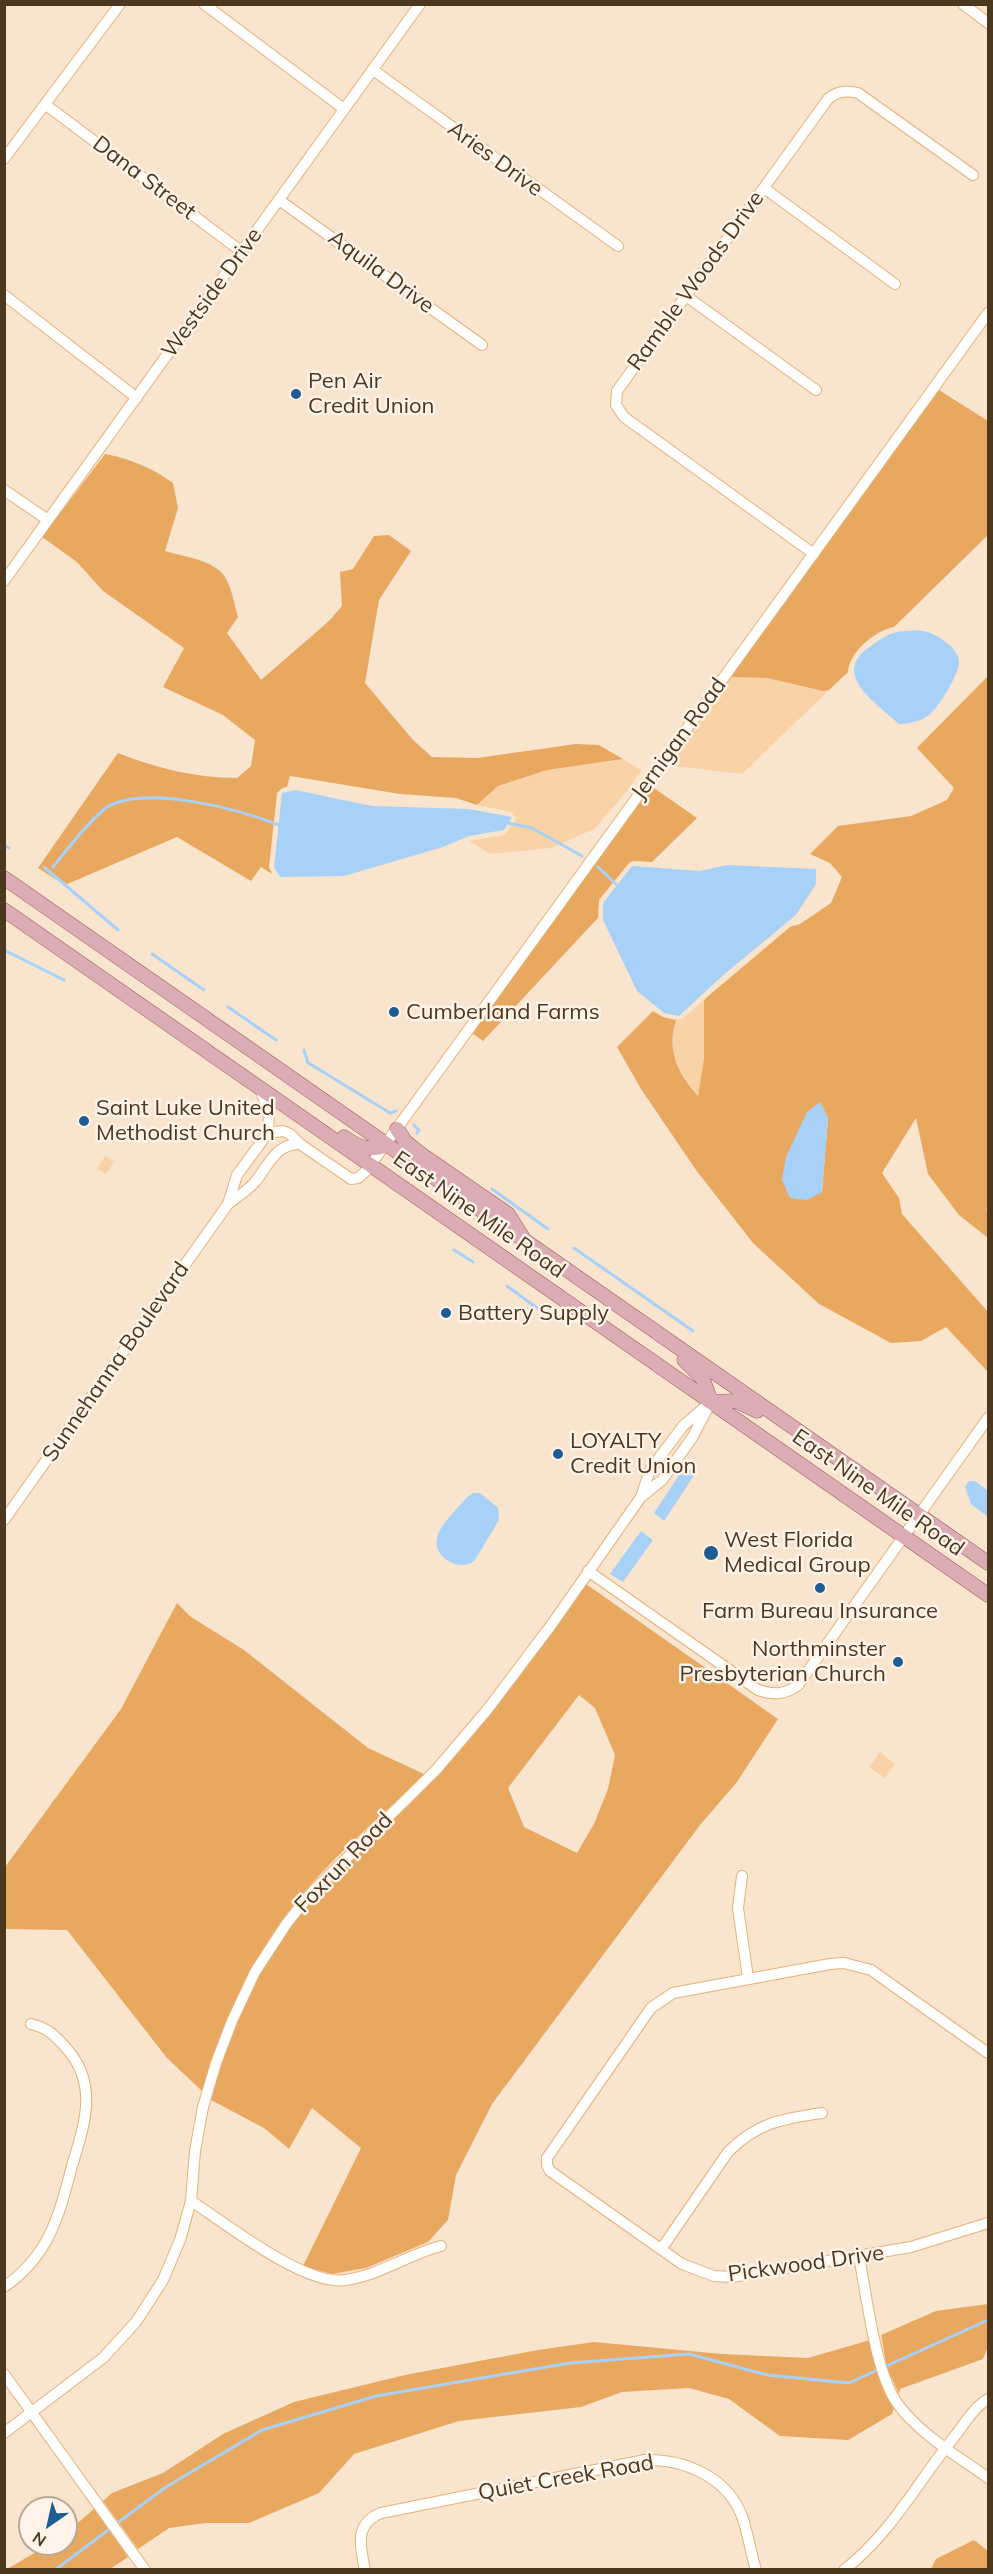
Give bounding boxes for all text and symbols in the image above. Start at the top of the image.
street label: Aries Drive [442,116,548,202]
street label: Dana Street [87,131,201,225]
street label: Ramble Woods Drive [622,186,770,376]
street label: Westside Drive [156,223,268,363]
street label: Aquila Drive [323,225,439,319]
place label: Pen Air Credit Union [308,368,434,420]
marker: Pen Air Credit Union [289,387,303,401]
street label: Jernigan Road [626,673,732,805]
place label: Cumberland Farms [406,999,600,1025]
marker: Cumberland Farms [387,1005,401,1019]
place label: Saint Luke United Methodist Church [96,1095,275,1146]
marker: Saint Luke United Methodist Church [77,1114,91,1128]
street label: East Nine Mile Road [388,1146,570,1284]
street label: Sunnehanna Boulevard [37,1257,195,1467]
place label: Battery Supply [458,1300,609,1326]
marker: Battery Supply [439,1306,453,1320]
street label: East Nine Mile Road [787,1424,969,1562]
place label: LOYALTY Credit Union [570,1428,696,1480]
marker: LOYALTY Credit Union [551,1447,565,1461]
place label: West Florida Medical Group [724,1527,871,1579]
marker: West Florida Medical Group [702,1544,720,1562]
marker: Farm Bureau Insurance [813,1581,827,1595]
place label: Farm Bureau Insurance [702,1598,938,1624]
place label: Northminster Presbyterian Church [679,1636,886,1688]
marker: Northminster Presbyterian Church [891,1655,905,1669]
street label: Foxrun Road [290,1807,398,1919]
street label: Pickwood Drive [726,2240,886,2288]
street label: Quiet Creek Road [476,2450,656,2506]
north arrow [18,2496,78,2556]
text: N [28,2528,50,2551]

